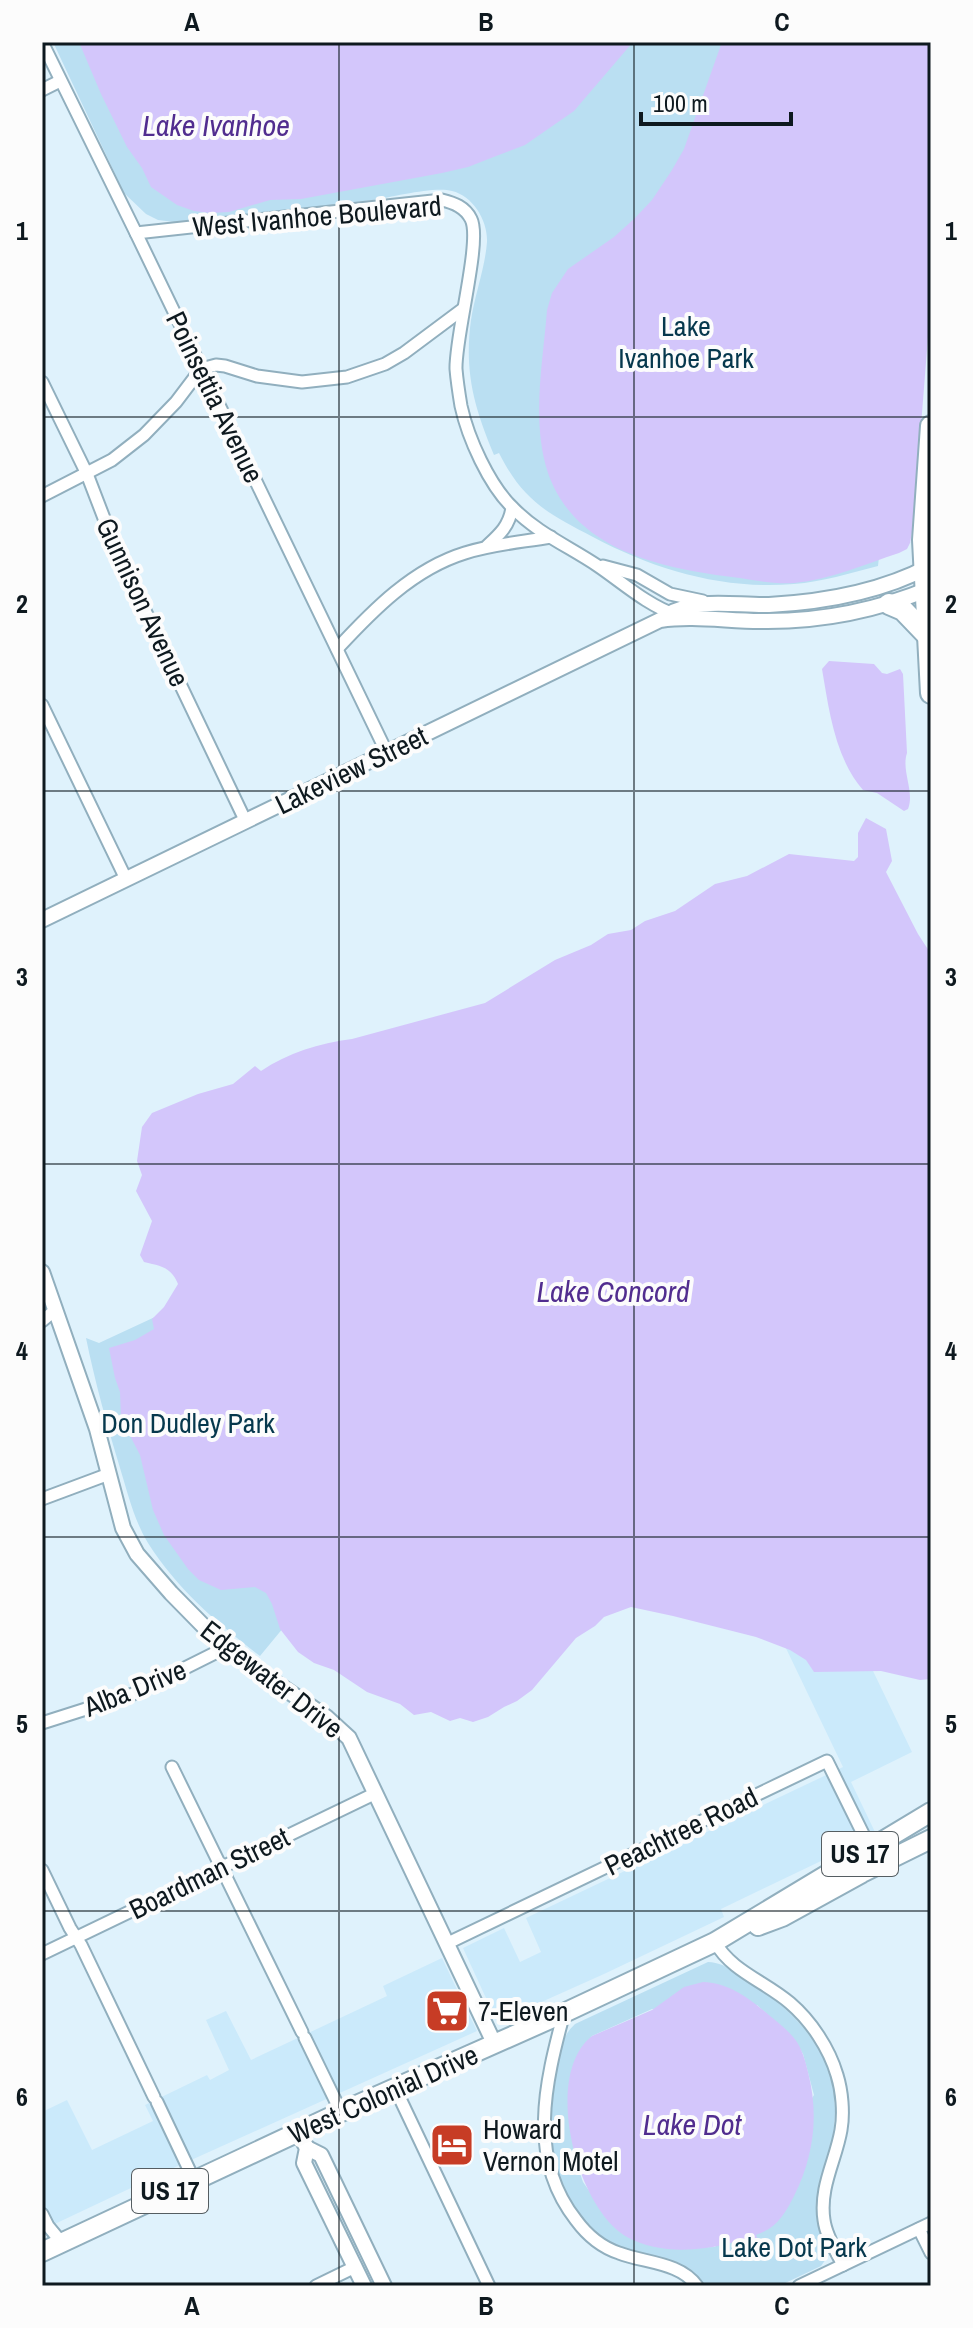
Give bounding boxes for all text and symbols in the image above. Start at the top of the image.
text: A [184,4,200,39]
text: B [478,4,494,39]
text: C [774,4,790,39]
scale bar [641,76,791,126]
text: 100 m [653,87,708,119]
water label: Lake Ivanhoe [142,105,290,145]
street label: West Ivanhoe Boulevard [191,186,443,246]
text: 1 [16,213,28,248]
text: 1 [945,213,957,248]
street label: Poinsettia Avenue [157,305,273,489]
park label: Lake Ivanhoe Park [618,307,754,377]
street label: Gunnison Avenue [87,511,199,693]
text: 2 [16,586,28,621]
text: 2 [945,586,957,621]
street label: Lakeview Street [269,717,433,823]
text: 3 [16,959,28,994]
text: 3 [945,959,957,994]
water label: Lake Concord [536,1271,690,1311]
text: 4 [16,1333,28,1368]
text: 4 [945,1333,957,1368]
park label: Don Dudley Park [101,1404,275,1442]
street label: Edgewater Drive [193,1611,351,1747]
street label: Alba Drive [77,1650,192,1726]
text: 5 [16,1706,28,1741]
text: 5 [945,1706,957,1741]
street label: Peachtree Road [598,1778,764,1884]
street label: Boardman Street [123,1818,295,1928]
road number: US 17 [822,1832,898,1876]
supermarket icon: 7-Eleven [423,1987,471,2035]
place label: 7-Eleven [478,1992,569,2030]
street label: West Colonial Drive [282,2035,484,2153]
text: 6 [16,2079,28,2114]
text: 6 [945,2079,957,2114]
water label: Lake Dot [643,2104,742,2144]
place label: Howard Vernon Motel [483,2110,618,2180]
hotel icon: Howard Vernon Motel [428,2121,476,2169]
road number: US 17 [132,2169,208,2213]
park label: Lake Dot Park [721,2228,867,2266]
text: A [184,2288,200,2323]
text: B [478,2288,494,2323]
text: C [774,2288,790,2323]

